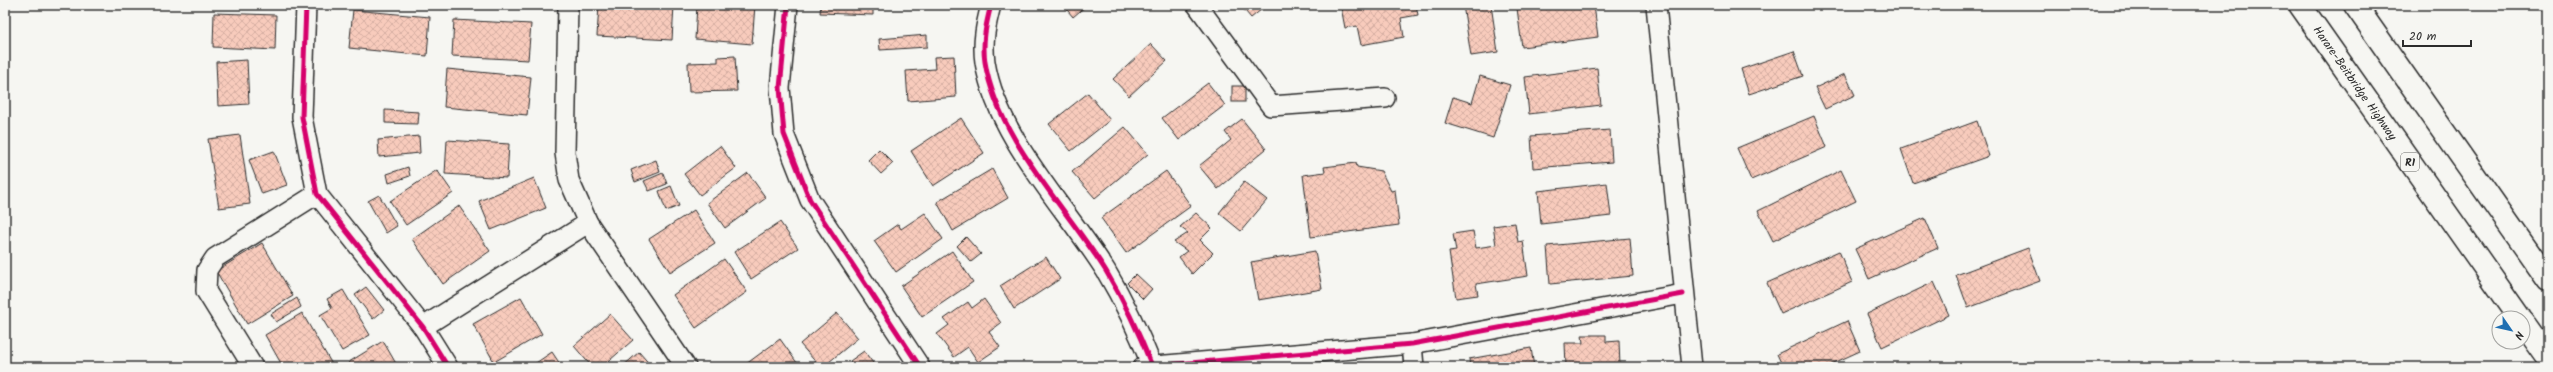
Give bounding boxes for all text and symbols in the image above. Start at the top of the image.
street label: Harare-Beitbridge Highway [2308,22,2402,145]
scale bar [2403,22,2471,48]
text: 20 m [2409,27,2437,46]
road number: R1 [2401,153,2419,171]
north arrow [2491,310,2531,350]
text: N [2509,327,2528,343]

